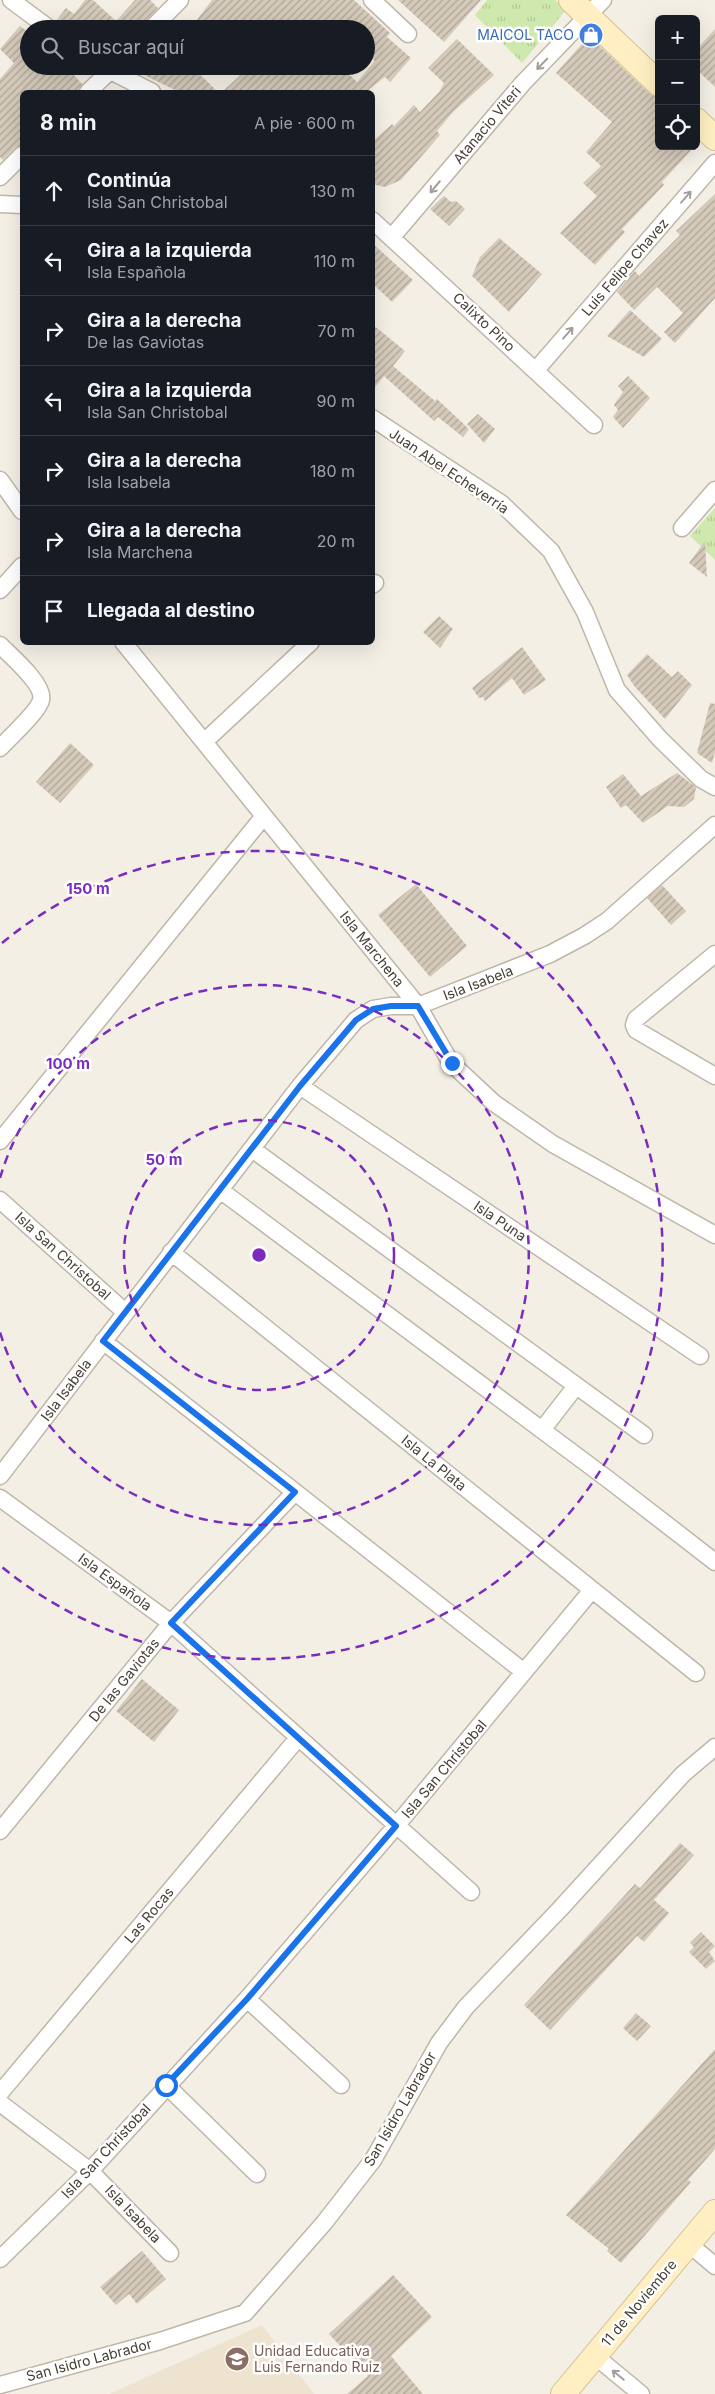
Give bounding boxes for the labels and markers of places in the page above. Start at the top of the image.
shop icon: MAICOL TACO [578,22,604,48]
place label: MAICOL TACO [477,26,574,43]
centre of rings [250,1246,268,1264]
place label: Unidad Educativa Luis Fernando Ruiz [254,2342,380,2375]
school or university icon: Unidad Educativa Luis Fernando Ruiz [224,2346,250,2372]

